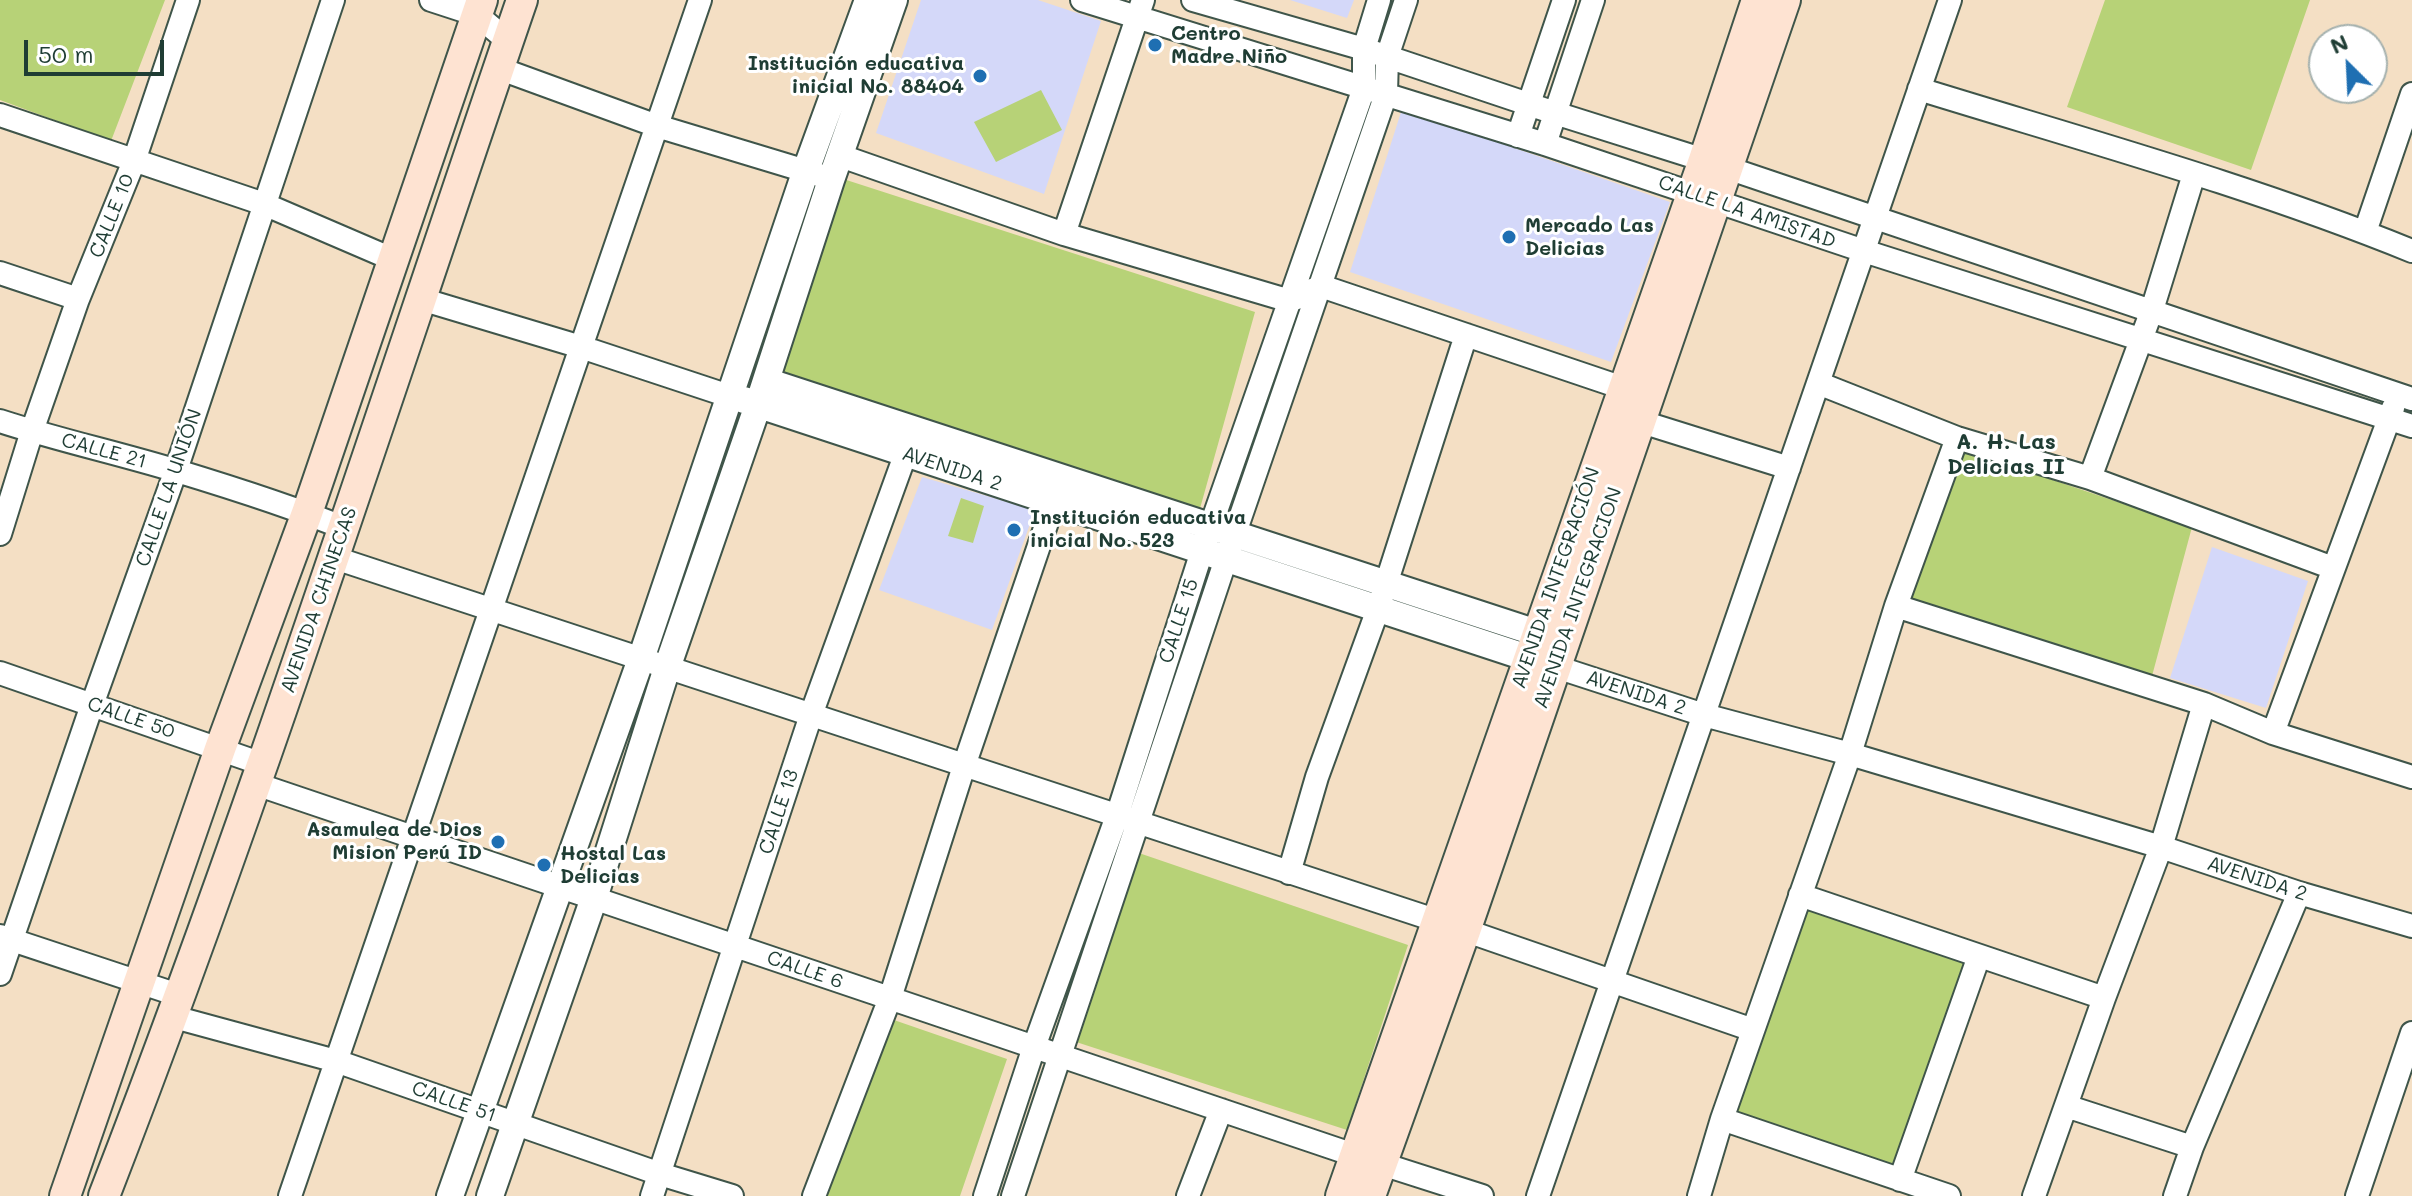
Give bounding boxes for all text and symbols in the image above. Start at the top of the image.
place label: Centro Madre Niño [1171,22,1287,69]
scale bar [28,24,168,74]
north arrow [2308,24,2388,104]
text: N [2325,27,2352,60]
marker: Centro Madre Niño [1146,36,1164,54]
text: 50 m [38,38,94,69]
place label: Institución educativa inicial No. 88404 [748,52,964,99]
marker: Institución educativa inicial No. 88404 [971,67,989,85]
street label: CALLE LA AMISTAD [1655,170,1839,254]
street label: CALLE 10 [84,171,140,261]
place label: Mercado Las Delicias [1525,214,1654,261]
marker: Mercado Las Delicias [1500,228,1518,246]
street label: CALLE LA UNIÓN [131,406,207,570]
street label: CALLE 21 [59,428,149,474]
district label: A. H. Las Delicias II [1947,429,2065,480]
street label: AVENIDA 2 [899,442,1005,496]
street label: AVENIDA INTEGRACIÓN [1507,464,1605,692]
street label: AVENIDA INTEGRACION [1529,484,1627,712]
street label: AVENIDA CHINECAS [276,504,362,696]
place label: Institución educativa inicial No. 523 [1030,506,1246,553]
marker: Institución educativa inicial No. 523 [1005,521,1023,539]
street label: CALLE 15 [1154,576,1204,666]
street label: AVENIDA 2 [1583,666,1689,720]
street label: CALLE 50 [84,692,178,744]
street label: CALLE 13 [754,767,804,857]
place label: Asamulea de Dios Mision Perú ID [306,818,482,865]
marker: Asamulea de Dios Mision Perú ID [489,833,507,851]
place label: Hostal Las Delicias [560,842,666,889]
street label: AVENIDA 2 [2204,852,2310,906]
marker: Hostal Las Delicias [535,856,553,874]
street label: CALLE 6 [764,946,846,994]
street label: CALLE 51 [409,1076,499,1128]

